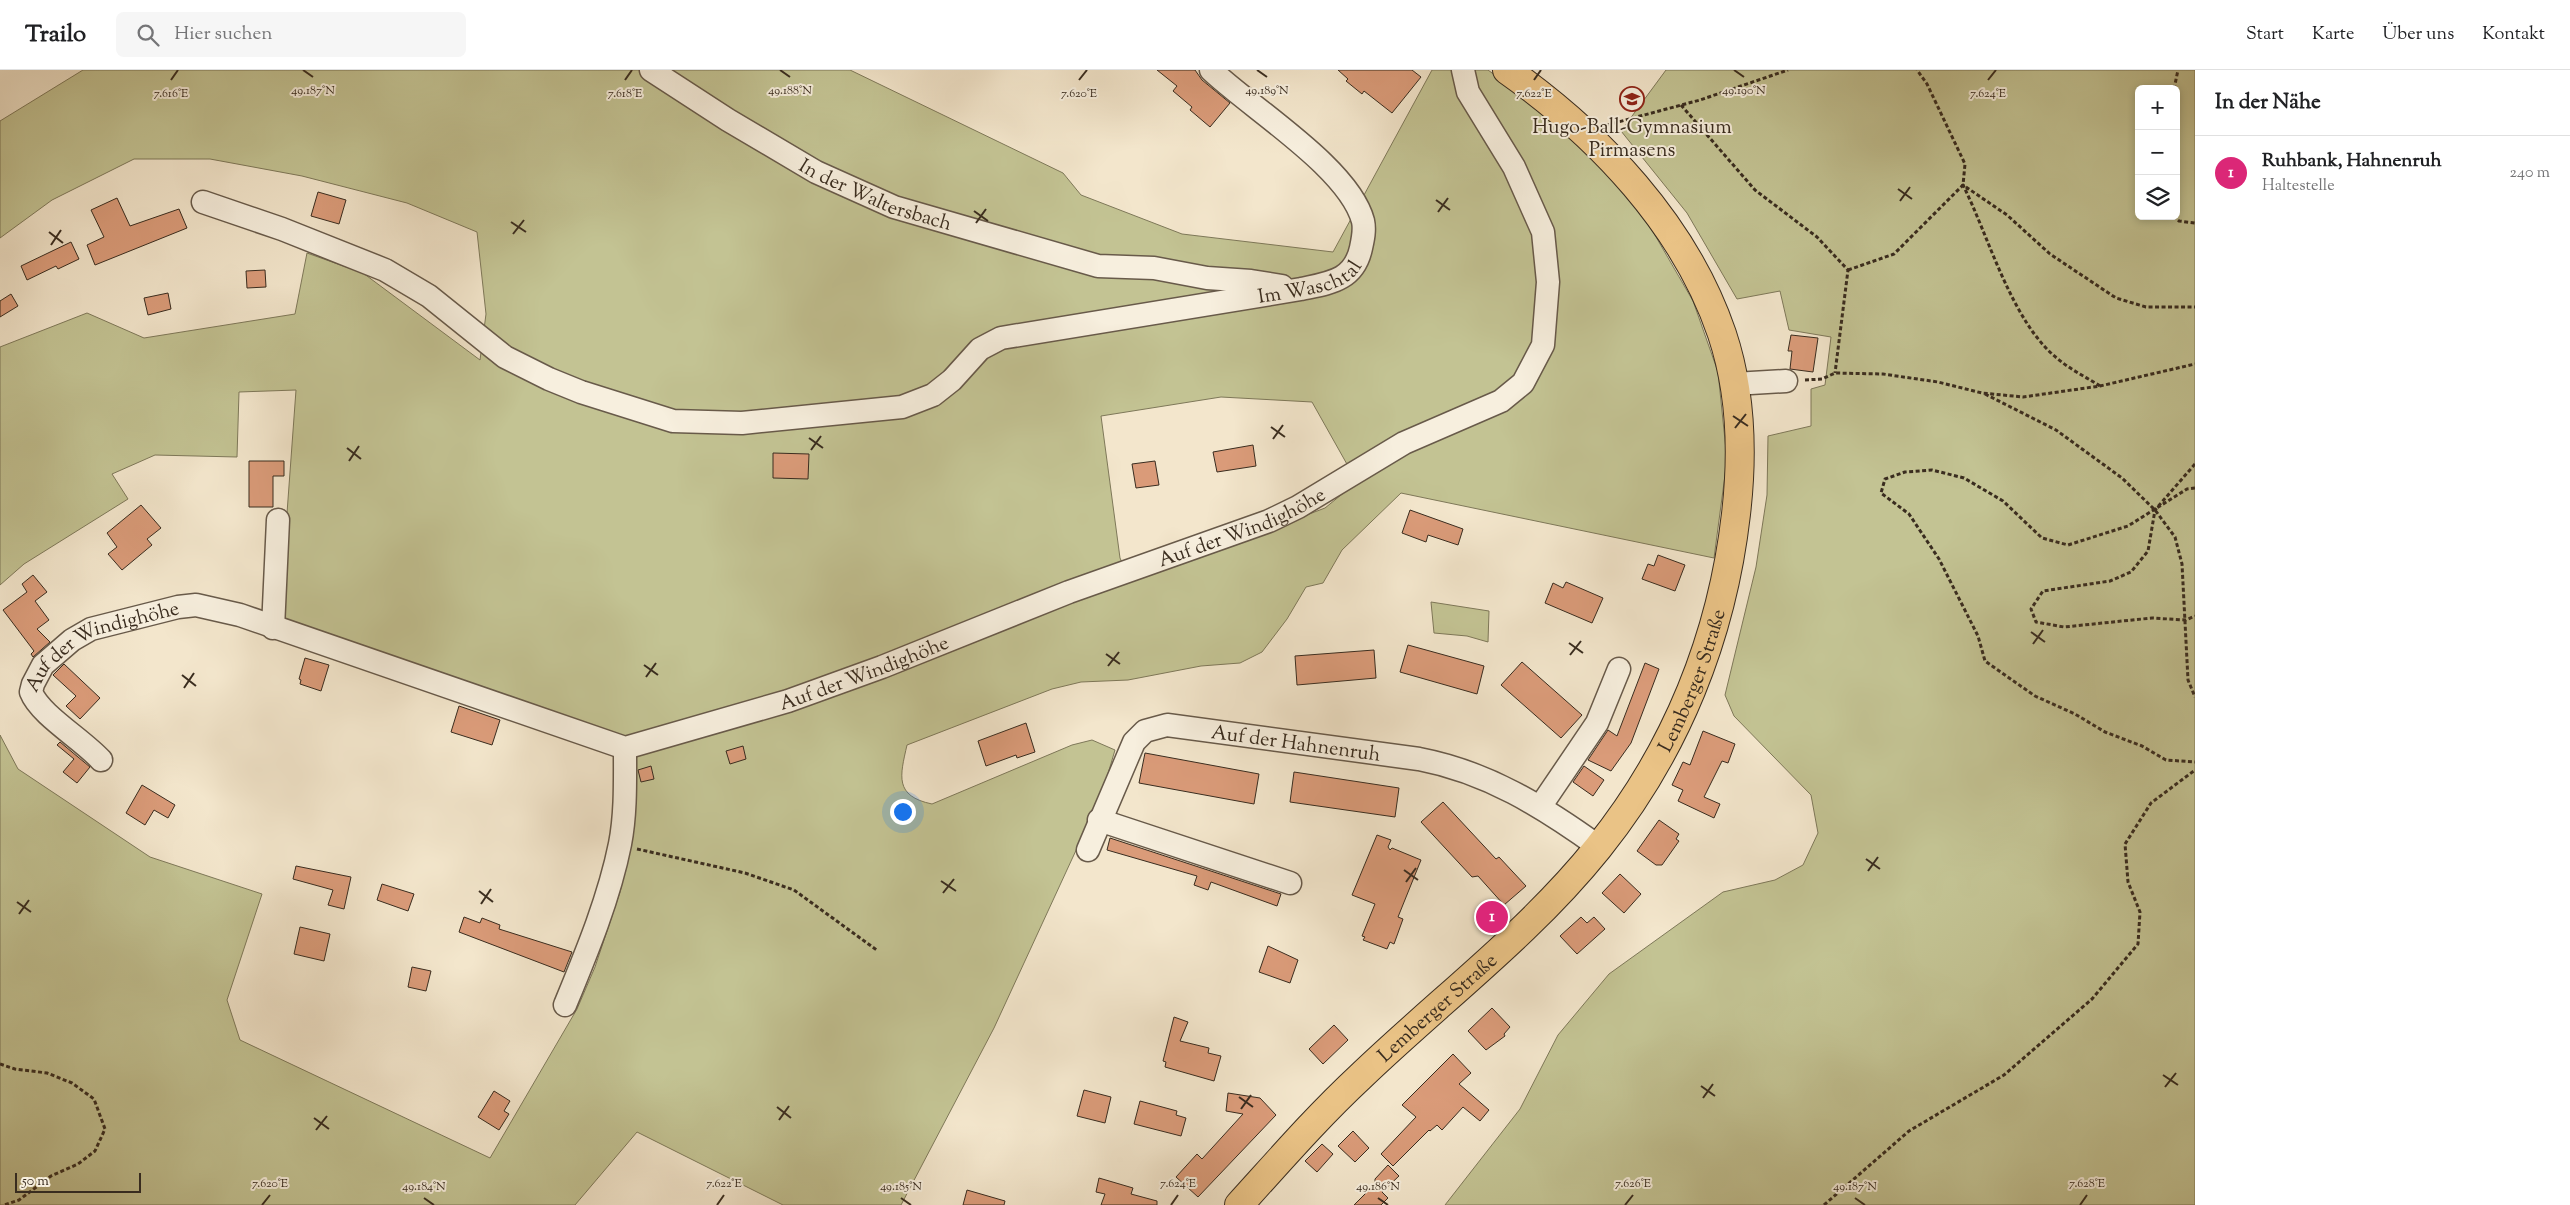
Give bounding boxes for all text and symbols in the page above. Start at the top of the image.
search box [116,12,466,57]
text: Trailo [25,18,86,52]
icon: search [134,21,162,49]
text: Hier suchen [174,21,273,48]
text: Start [2246,22,2284,48]
text: Karte [2312,22,2354,48]
text: Über uns [2382,22,2454,48]
text: Kontakt [2482,22,2545,48]
text: 49.187°N [291,82,335,100]
text: 49.188°N [768,82,812,100]
text: 49.189°N [1245,82,1289,100]
text: 49.190°N [1722,82,1766,100]
text: 7.616°E [154,85,189,103]
text: 7.618°E [608,85,643,103]
text: 7.620°E [1061,85,1098,103]
text: 7.622°E [1516,85,1552,103]
text: 7.624°E [1970,85,2007,103]
map controls [2135,85,2180,220]
button: + [2135,85,2180,130]
school or university icon: Hugo-Ball-Gymnasium Pirmasens [1619,86,1645,112]
text: In der Nähe [2215,88,2321,118]
place label: Hugo-Ball-Gymnasium Pirmasens [1532,114,1732,166]
button: − [2135,130,2180,175]
text: Ruhbank, Hahnenruh [2262,148,2442,175]
street label: In der Waltersbach [792,153,955,240]
text: 1 [2228,162,2234,185]
text: 240 m [2509,162,2550,185]
button: layers [2135,175,2180,220]
text: Haltestelle [2262,175,2335,198]
street label: Im Waschtal [1256,255,1371,313]
street label: Auf der Windighöhe [1155,482,1332,576]
street label: Auf der Windighöhe [19,595,183,698]
street label: Lemberger Straße [1652,606,1735,758]
street label: Auf der Windighöhe [776,630,954,720]
street label: Auf der Hahnenruh [1209,719,1382,771]
your location [890,799,916,825]
pin: 1 [1476,898,1508,936]
street label: Lemberger Straße [1372,948,1505,1070]
scale bar [15,1170,141,1193]
text: 50 m [22,1172,49,1192]
text: 7.620°E [252,1175,289,1193]
text: 7.622°E [706,1175,742,1193]
text: 7.624°E [1160,1175,1197,1193]
text: 7.626°E [1615,1175,1652,1193]
text: 7.628°E [2069,1175,2106,1193]
text: 49.184°N [402,1178,446,1196]
text: 49.185°N [880,1178,922,1196]
text: 49.186°N [1356,1178,1400,1196]
text: 49.187°N [1833,1178,1877,1196]

